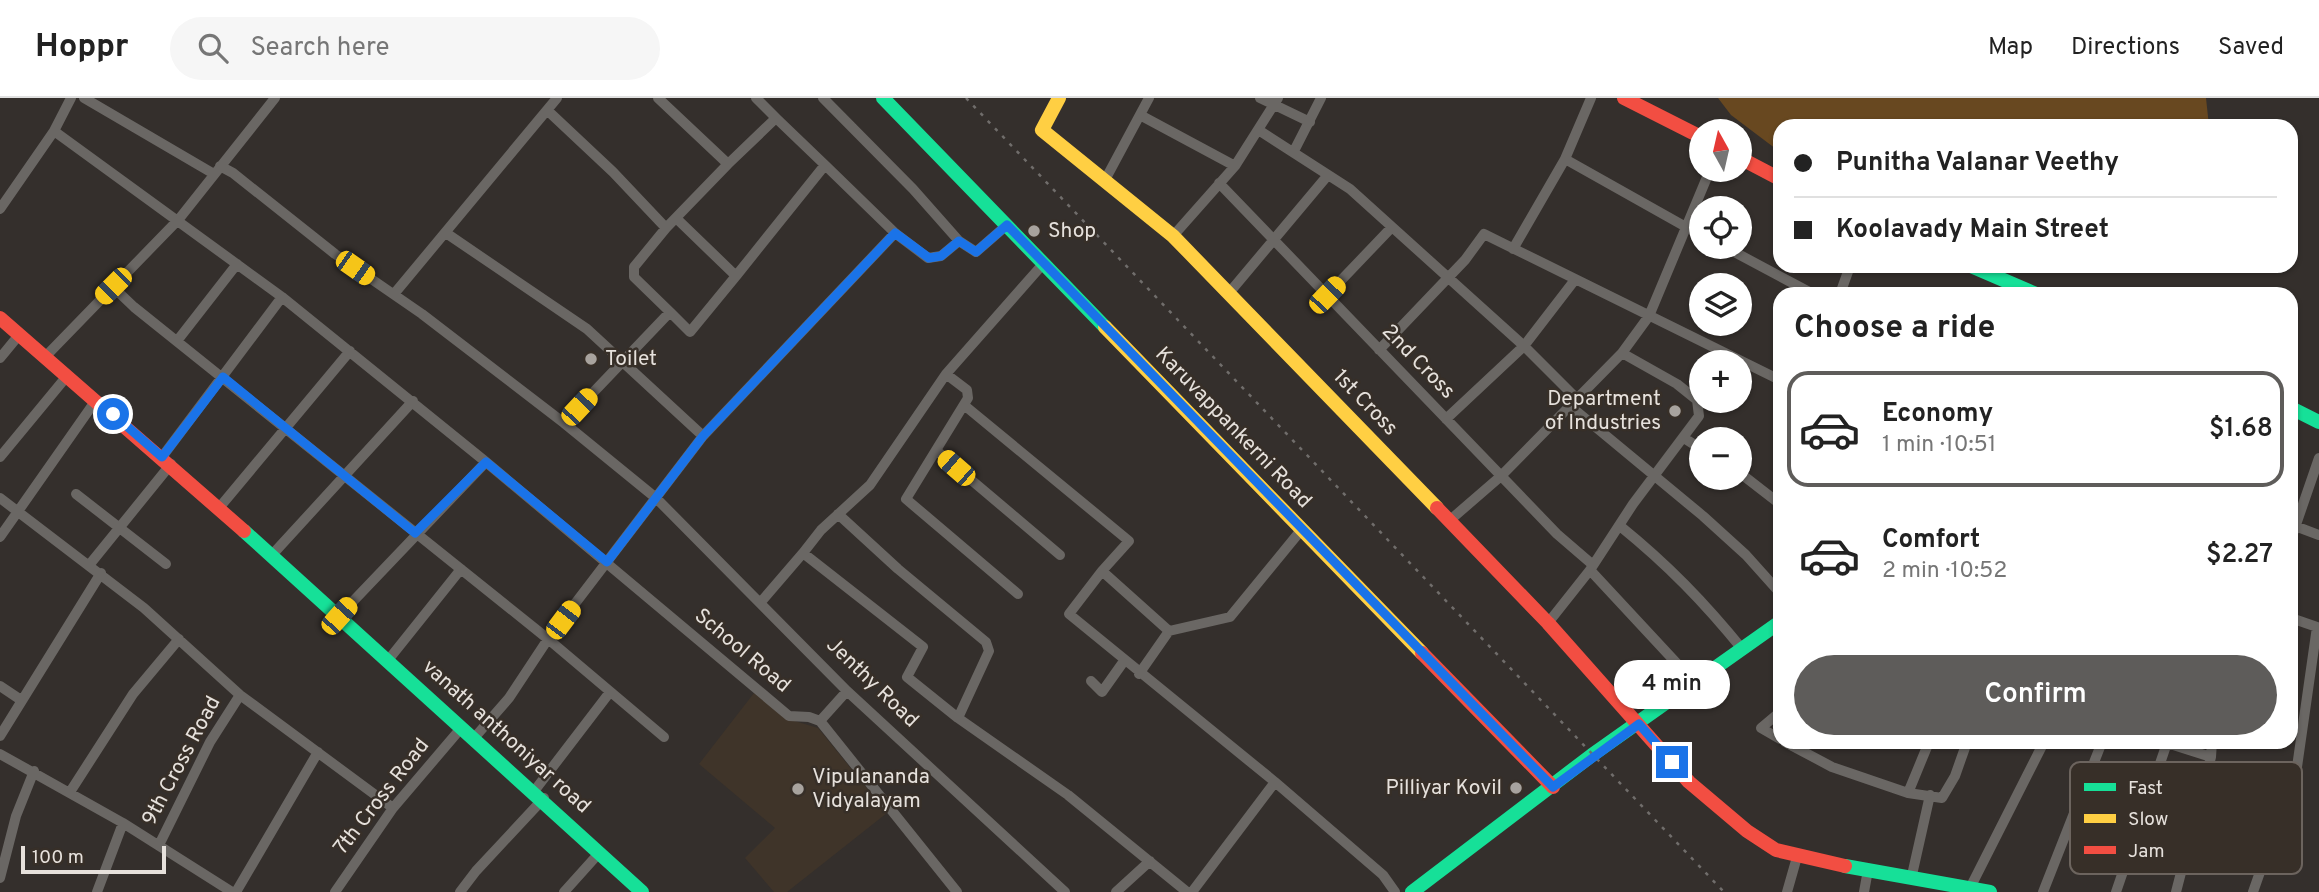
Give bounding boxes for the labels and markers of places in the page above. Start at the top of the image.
place label: Shop [1048,218,1096,245]
marker: Shop [1026,223,1042,239]
place label: Toilet [605,346,657,373]
marker: Toilet [583,351,599,367]
place label: Department of Industries [1545,386,1661,437]
marker: Department of Industries [1667,403,1683,419]
place label: Vipulananda Vidyalayam [812,764,930,815]
place label: Pilliyar Kovil [1385,775,1502,802]
marker: Pilliyar Kovil [1508,780,1524,796]
marker: Vipulananda Vidyalayam [790,781,806,797]

